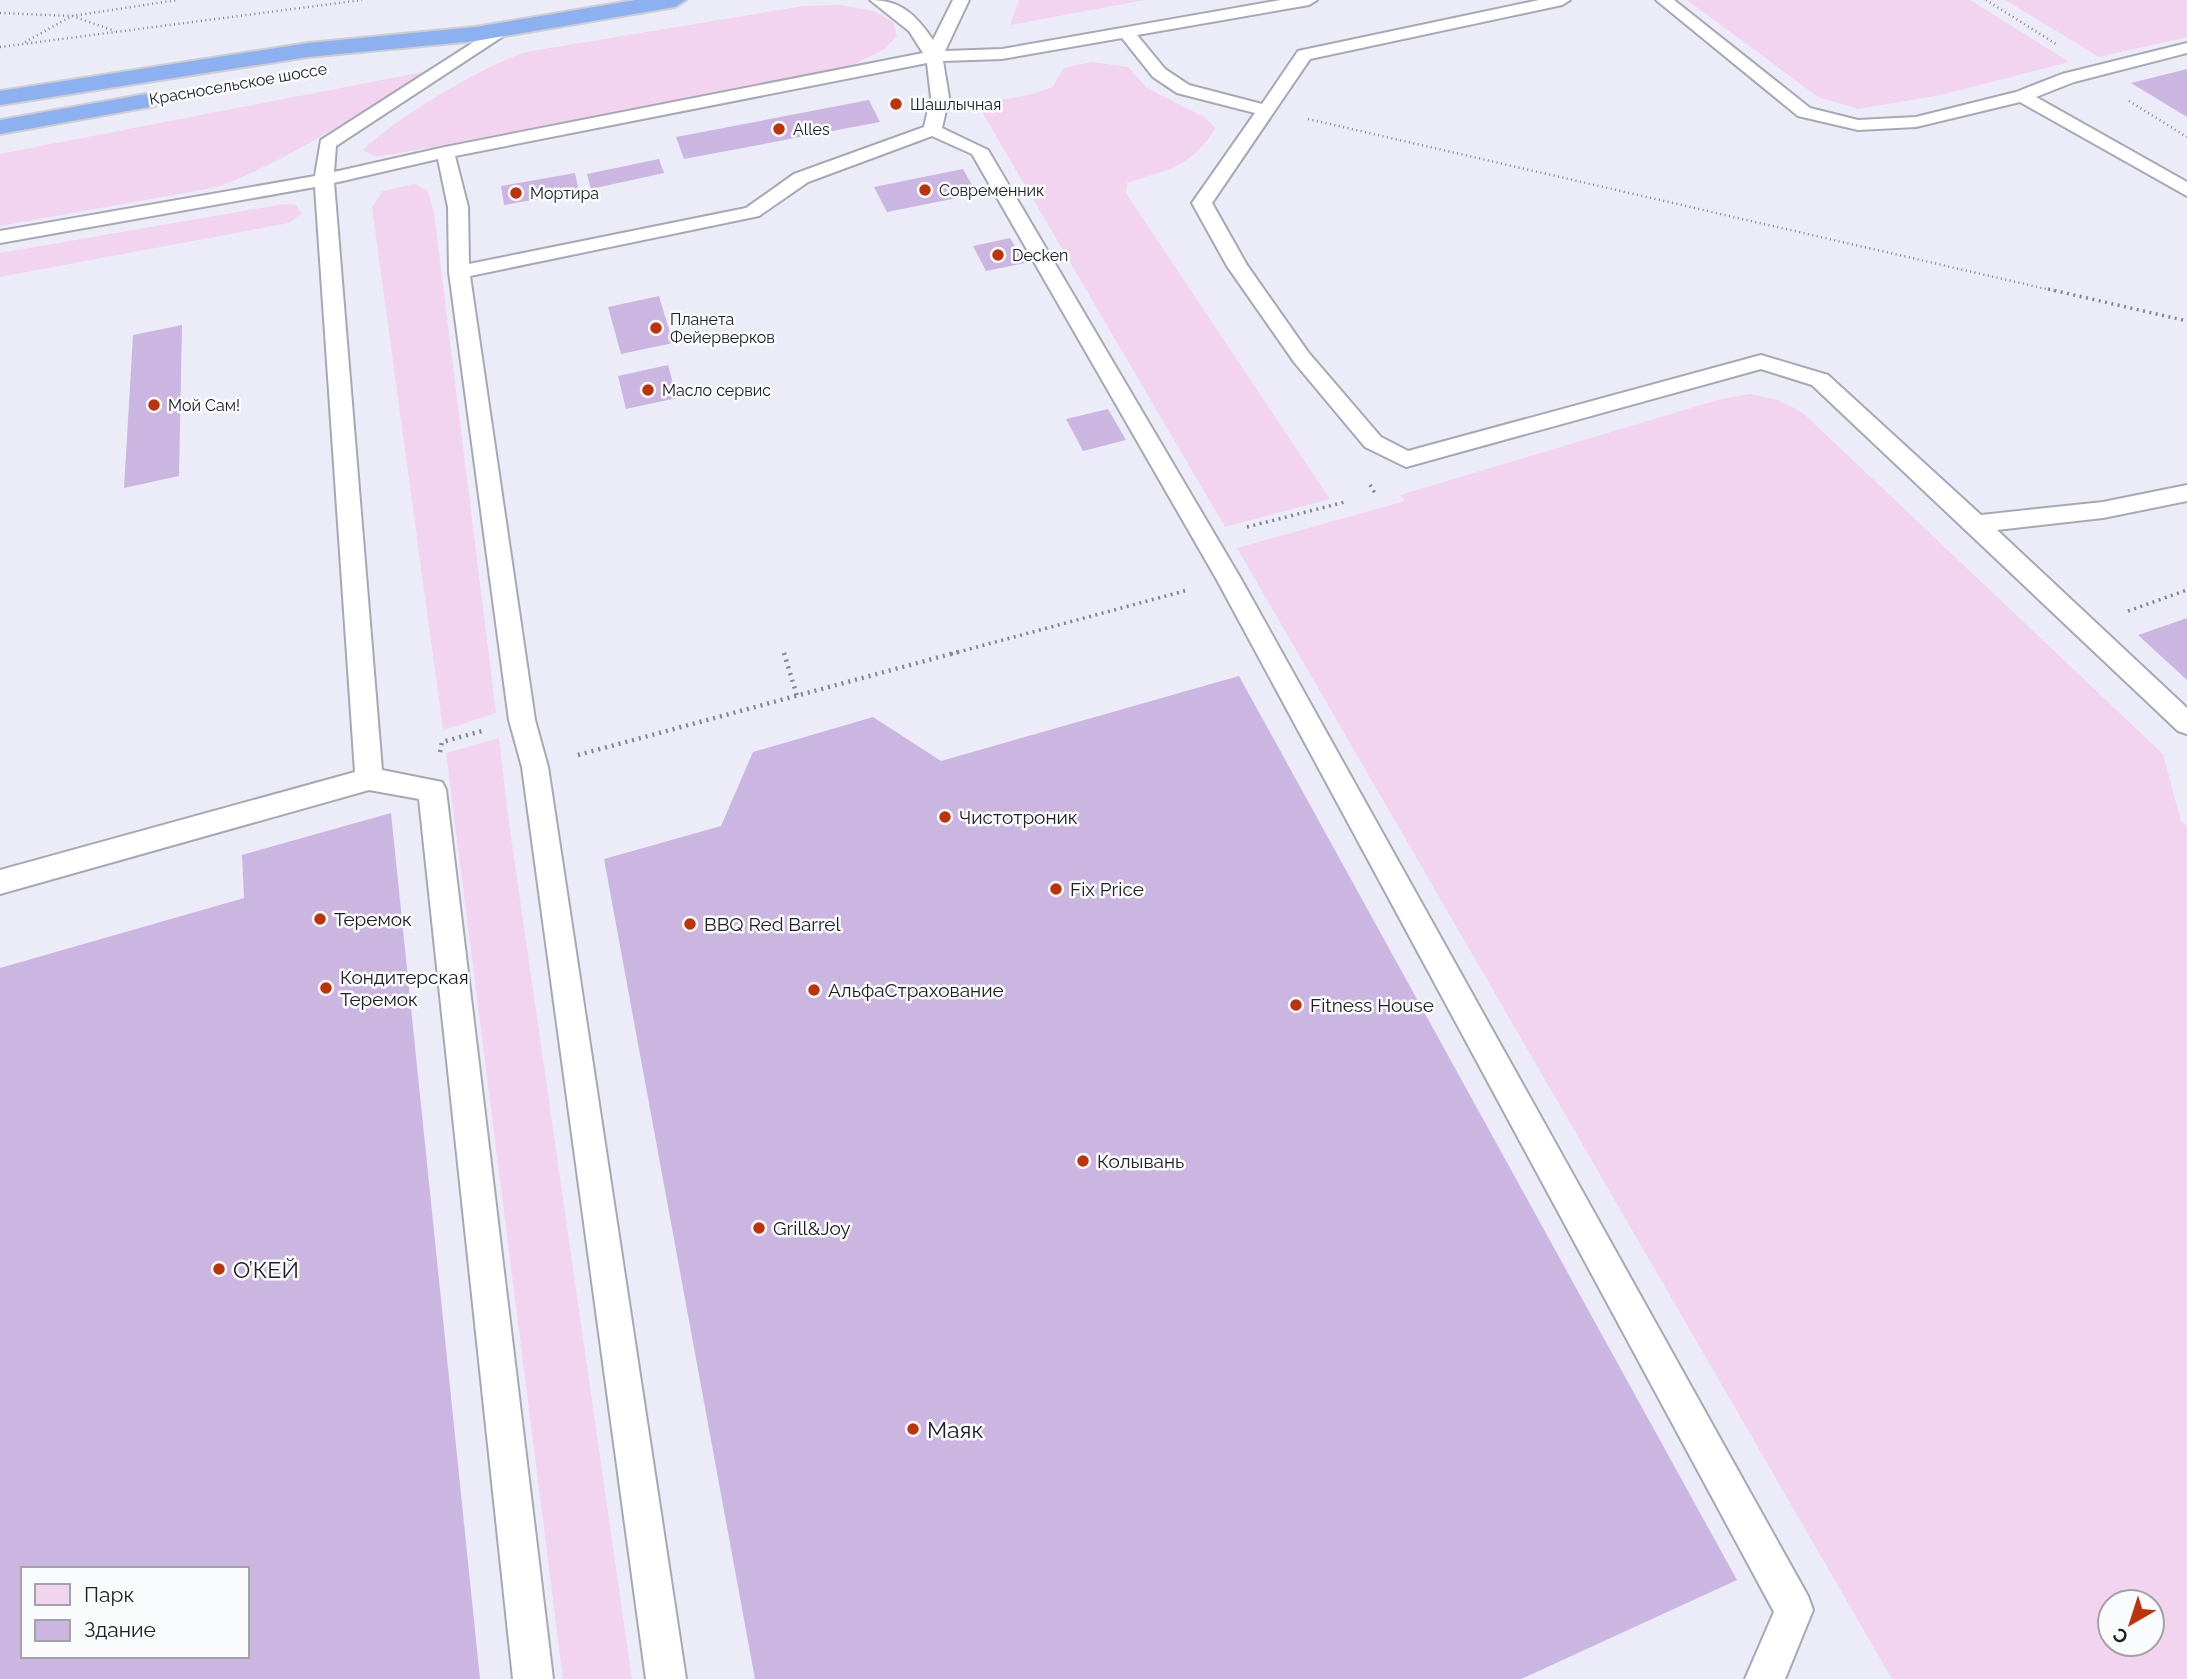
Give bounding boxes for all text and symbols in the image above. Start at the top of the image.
street label: Красносельское шоссе [148,59,328,109]
place label: Шашлычная [910,95,1001,114]
marker: Шашлычная [888,96,904,112]
place label: Alles [793,120,830,139]
marker: Alles [771,121,787,137]
place label: Современник [939,181,1044,200]
marker: Современник [917,182,933,198]
place label: Мортира [530,184,599,203]
marker: Мортира [508,185,524,201]
place label: Decken [1012,246,1068,265]
marker: Decken [990,247,1006,263]
place label: Планета Фейерверков [670,310,775,347]
marker: Планета Фейерверков [648,320,664,336]
place label: Масло сервис [662,381,771,400]
marker: Масло сервис [640,382,656,398]
place label: Мой Сам! [168,396,240,415]
marker: Мой Сам! [146,397,162,413]
place label: Чистотроник [959,806,1078,828]
marker: Чистотроник [937,809,953,825]
place label: Fix Price [1070,878,1144,900]
marker: Fix Price [1048,881,1064,897]
place label: Теремок [334,908,412,930]
marker: Теремок [312,911,328,927]
place label: BBQ Red Barrel [704,913,841,935]
marker: BBQ Red Barrel [682,916,698,932]
place label: Кондитерская Теремок [340,966,469,1010]
place label: АльфаСтрахование [828,979,1004,1001]
marker: Кондитерская Теремок [318,980,334,996]
marker: АльфаСтрахование [806,982,822,998]
place label: Fitness House [1310,994,1434,1016]
marker: Fitness House [1288,997,1304,1013]
place label: Колывань [1097,1150,1184,1172]
marker: Колывань [1075,1153,1091,1169]
place label: Grill&Joy [773,1217,851,1239]
marker: Grill&Joy [751,1220,767,1236]
place label: О’КЕЙ [233,1256,299,1283]
marker: О’КЕЙ [211,1261,227,1277]
place label: Маяк [927,1416,984,1443]
marker: Маяк [905,1421,921,1437]
legend [21,1567,248,1658]
text: Парк [84,1582,134,1607]
north arrow [2096,1588,2166,1658]
text: Здание [84,1617,156,1642]
text: С [2108,1624,2132,1649]

